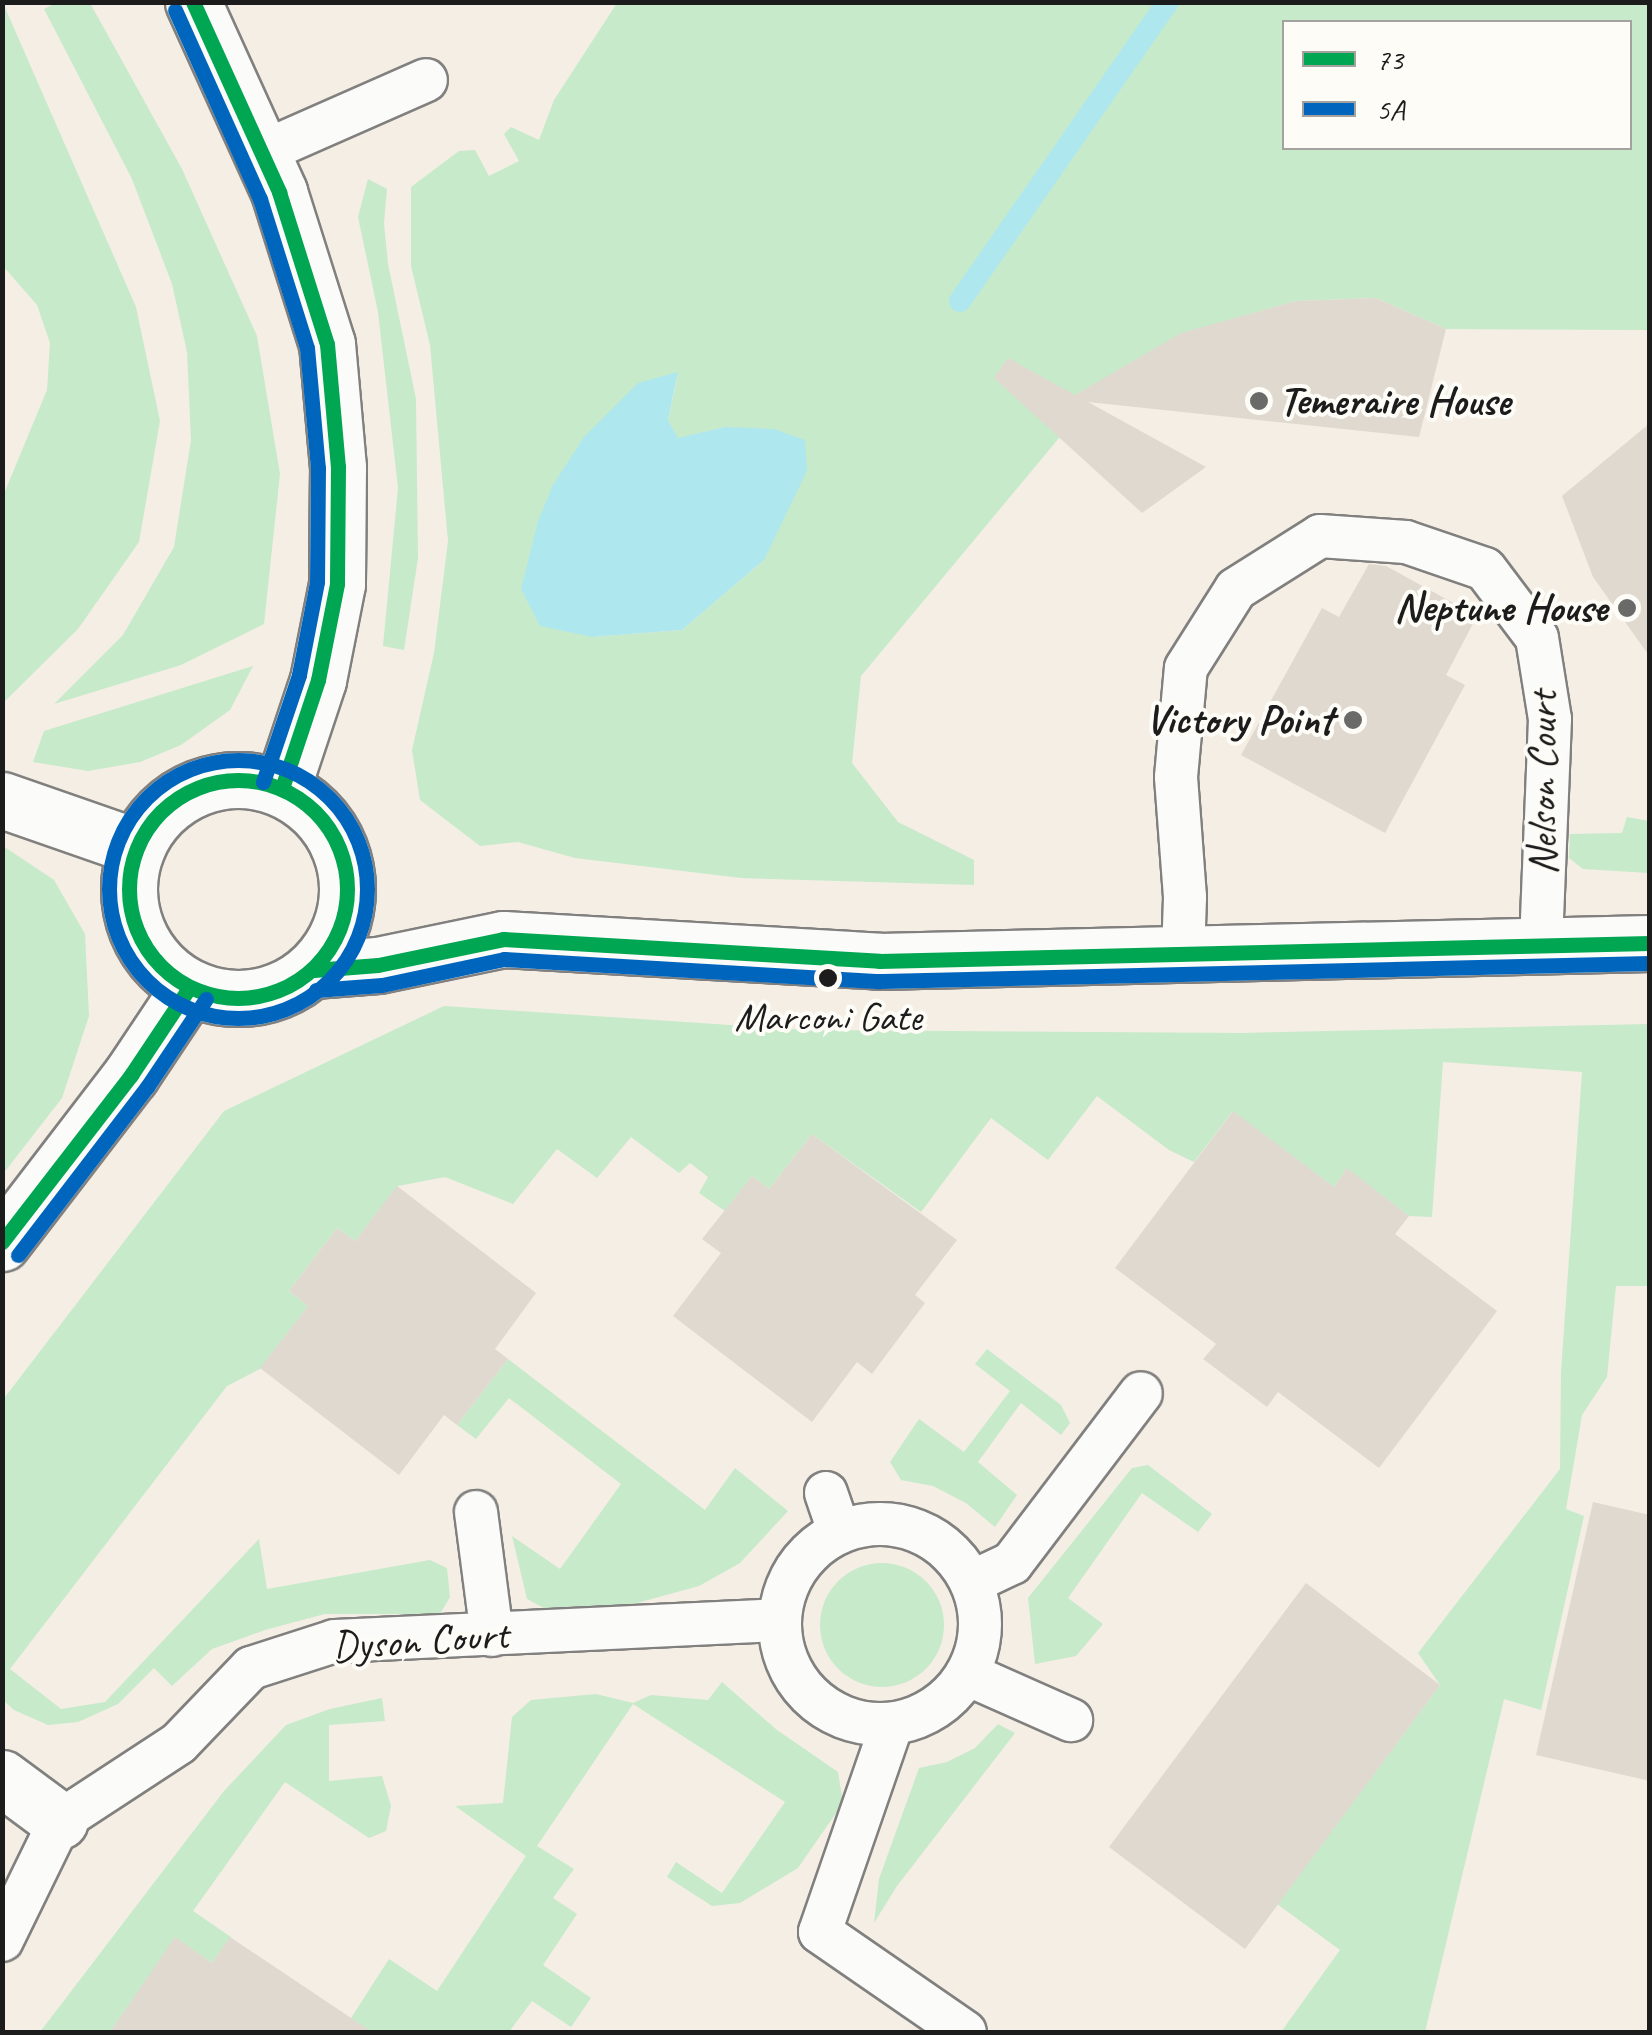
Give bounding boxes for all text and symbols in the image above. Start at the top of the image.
legend [1282,20,1632,150]
text: 73 [1376,40,1403,78]
text: 5A [1376,90,1405,128]
place label: Temeraire House [1279,376,1510,426]
marker: Temeraire House [1248,390,1270,412]
place label: Neptune House [1394,583,1607,633]
marker: Neptune House [1616,597,1638,619]
street label: Nelson Court [1518,691,1568,875]
place label: Victory Point [1145,695,1333,745]
marker: Victory Point [1342,709,1364,731]
marker: Marconi Gate [818,968,838,988]
place label: Marconi Gate [734,993,922,1041]
street label: Dyson Court [330,1610,510,1672]

